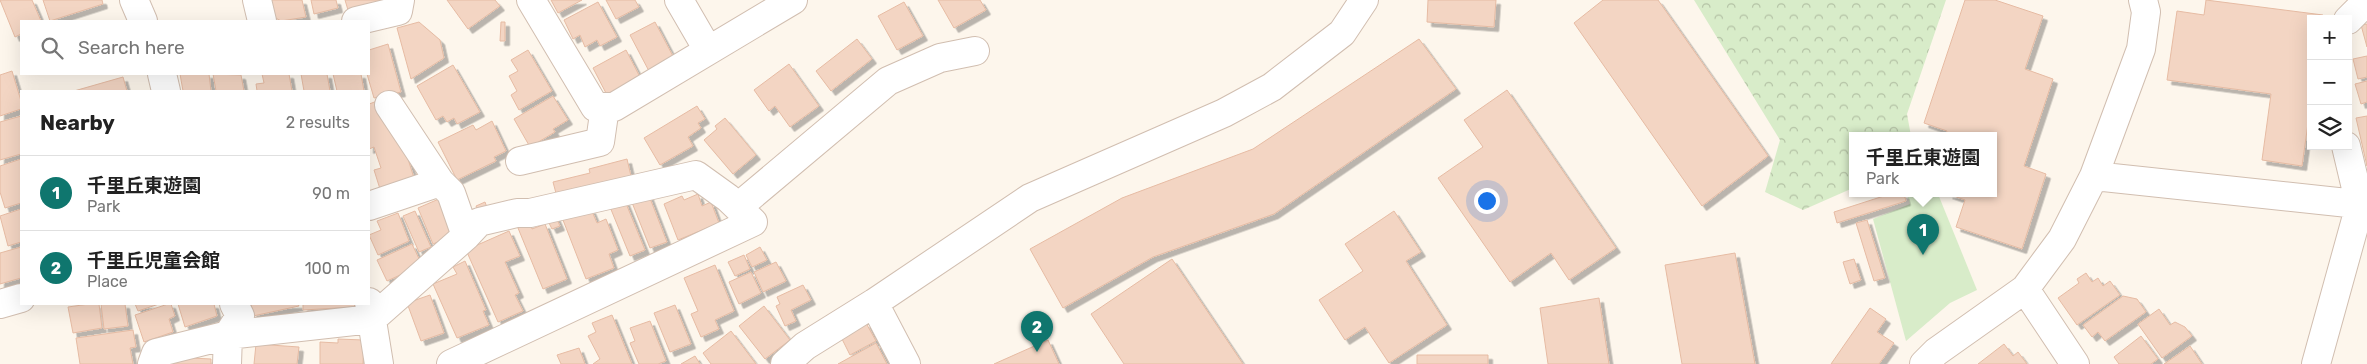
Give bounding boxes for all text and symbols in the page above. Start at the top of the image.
map controls [2307,15,2352,150]
button: + [2307,15,2352,60]
search box [20,20,370,75]
icon: search [38,34,66,62]
text: Search here [78,36,185,59]
button: − [2307,60,2352,105]
button: layers [2307,105,2352,150]
text: Nearby [40,110,115,135]
text: 2 results [286,113,350,132]
popup [1849,132,1997,197]
text: 千里丘東遊園 [1866,146,1980,169]
text: Park [1866,169,1899,188]
text: 千里丘東遊園 [87,174,201,197]
text: 1 [52,184,60,203]
text: 90 m [312,184,350,203]
your location [1474,188,1500,214]
text: Park [87,197,120,216]
pin: 1 [1907,214,1939,255]
text: 千里丘児童会館 [87,249,220,272]
text: 2 [51,259,61,278]
text: 100 m [305,259,350,278]
text: Place [87,272,128,291]
pin: 2 [1021,311,1053,352]

